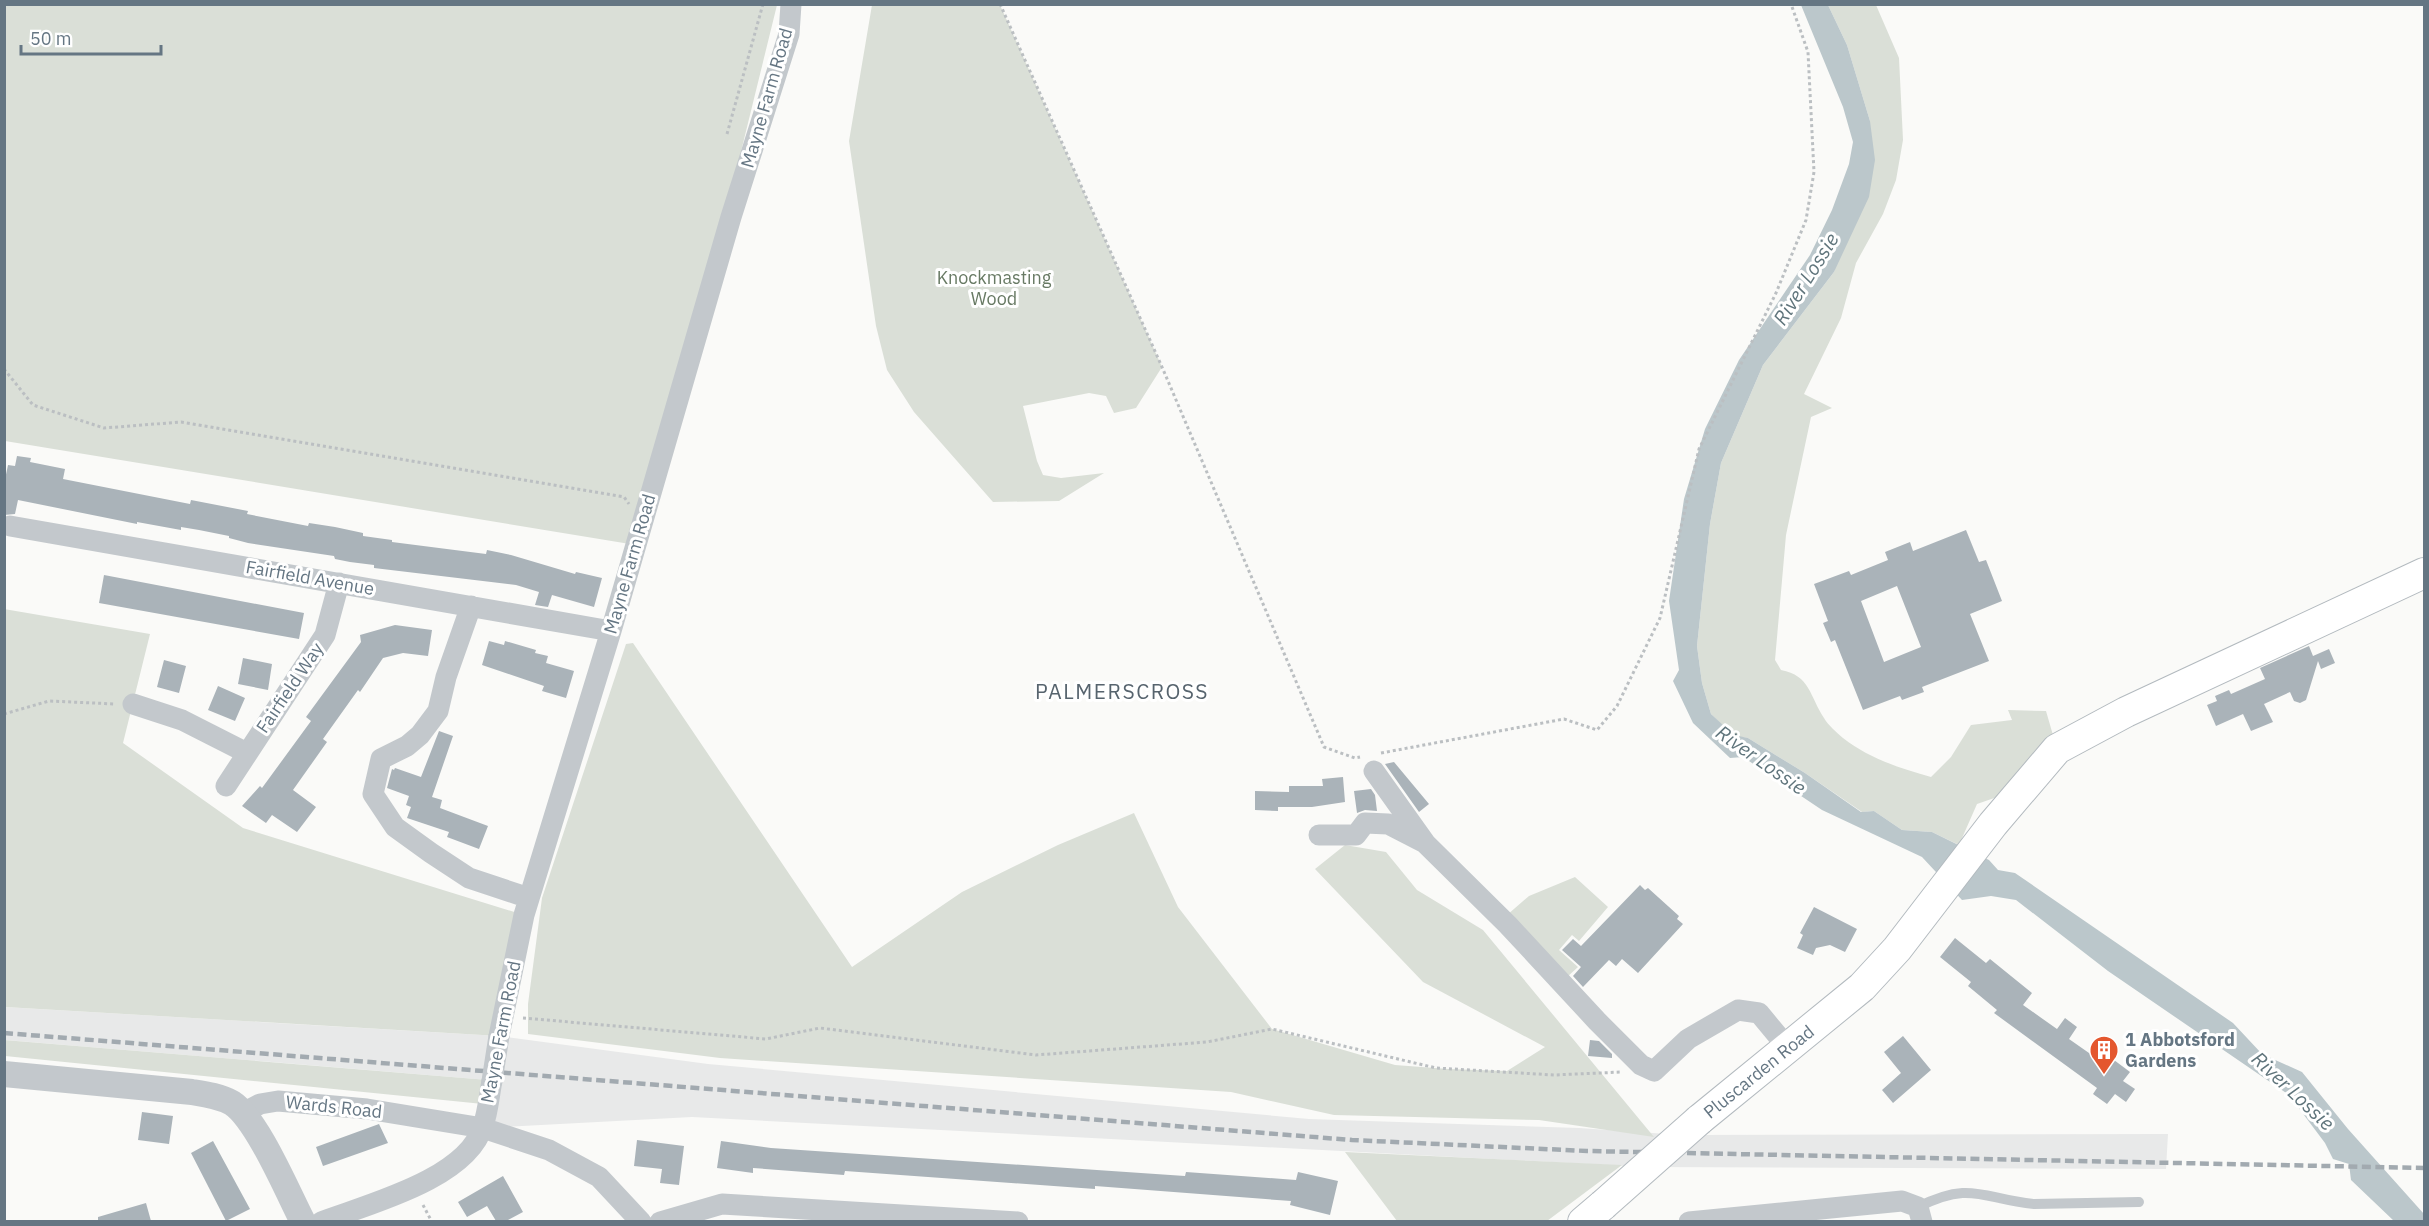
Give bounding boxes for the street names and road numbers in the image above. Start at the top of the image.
street label: Mayne Farm Road [736,25,797,170]
street label: Mayne Farm Road [599,491,660,636]
street label: Fairfield Avenue [244,555,376,600]
street label: Fairfield Way [251,638,328,737]
street label: Mayne Farm Road [475,959,526,1105]
street label: Pluscarden Road [1699,1020,1819,1123]
street label: Wards Road [285,1090,383,1123]

